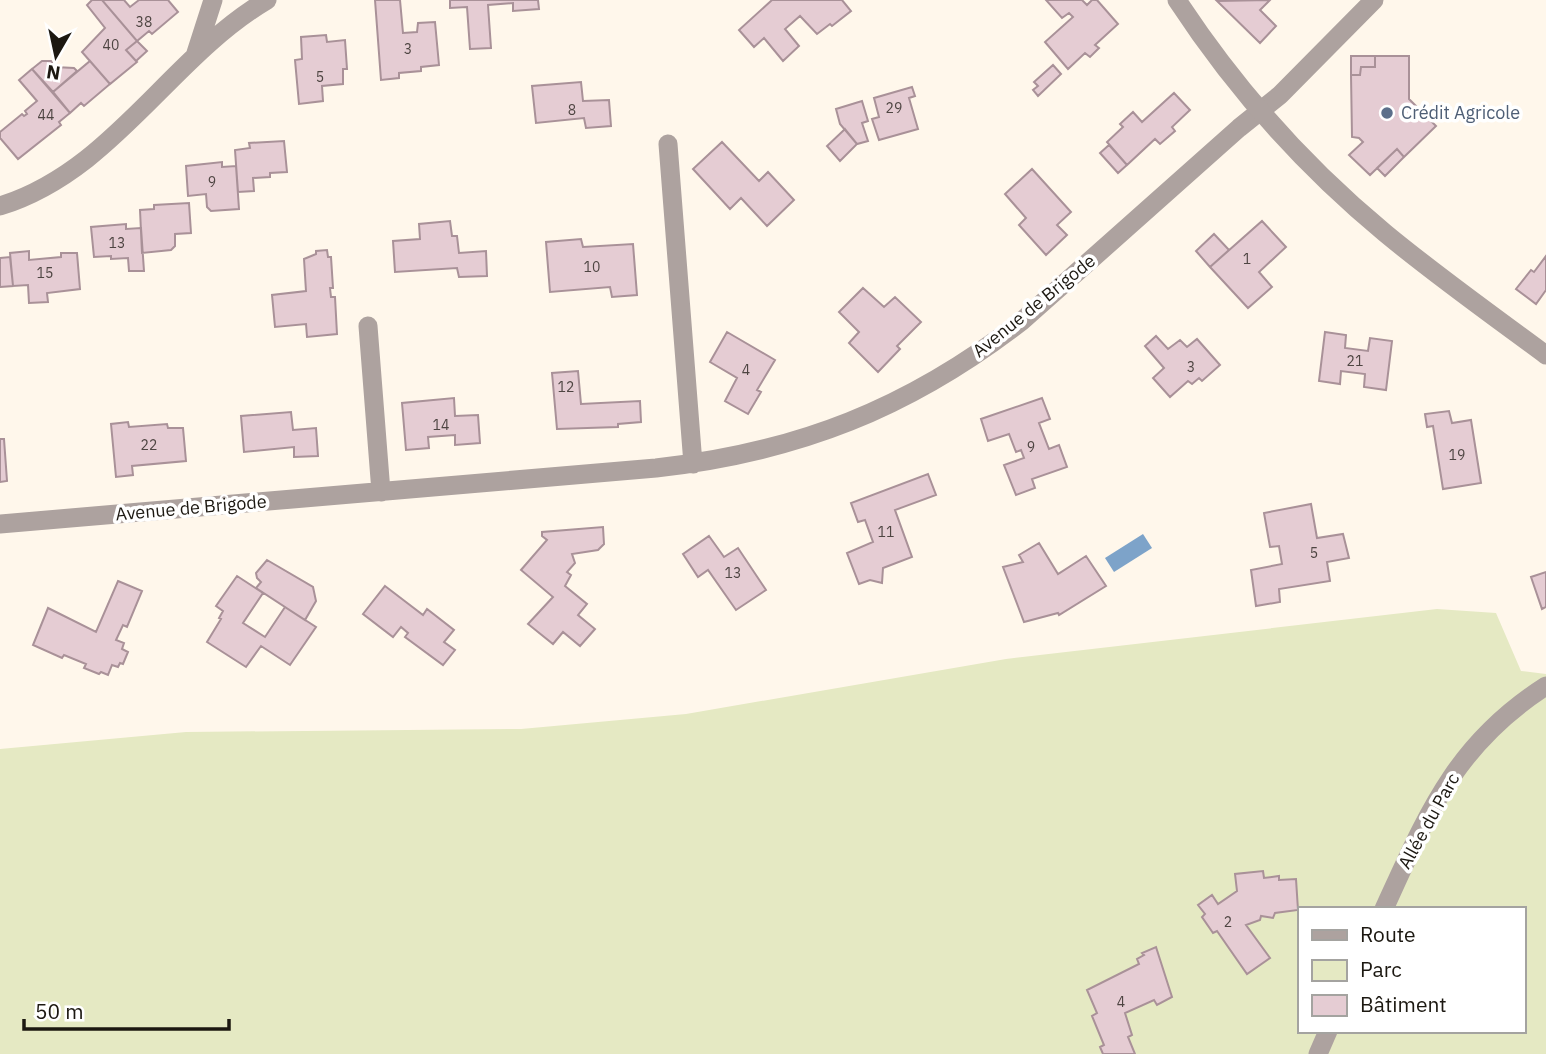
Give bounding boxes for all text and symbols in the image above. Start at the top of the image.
house number: 38 [136,13,152,31]
north arrow [21,21,91,91]
house number: 40 [103,36,119,54]
house number: 3 [404,40,412,58]
text: N [45,60,62,86]
house number: 5 [316,68,324,86]
house number: 29 [886,99,902,117]
house number: 8 [568,101,576,119]
place label: Crédit Agricole [1401,101,1520,124]
marker: Crédit Agricole [1379,105,1395,121]
house number: 44 [38,106,54,124]
house number: 9 [208,173,216,191]
house number: 13 [109,234,125,252]
street label: Avenue de Brigode [968,249,1100,362]
house number: 1 [1243,250,1251,268]
house number: 10 [584,258,600,276]
house number: 15 [37,264,53,282]
house number: 21 [1347,352,1363,370]
house number: 3 [1187,358,1195,376]
house number: 4 [742,361,750,379]
house number: 12 [558,378,574,396]
house number: 14 [433,416,449,434]
house number: 22 [141,436,157,454]
house number: 9 [1027,438,1035,456]
house number: 19 [1449,446,1465,464]
street label: Avenue de Brigode [114,489,268,526]
house number: 11 [878,523,894,541]
house number: 5 [1310,544,1318,562]
house number: 13 [725,564,741,582]
street label: Allée du Parc [1393,769,1464,873]
legend [1298,907,1525,1033]
house number: 2 [1224,913,1232,931]
text: Route [1360,920,1416,948]
text: Parc [1360,955,1402,983]
scale bar [24,988,229,1032]
text: Bâtiment [1360,990,1447,1018]
house number: 4 [1117,993,1125,1011]
text: 50 m [35,997,84,1025]

